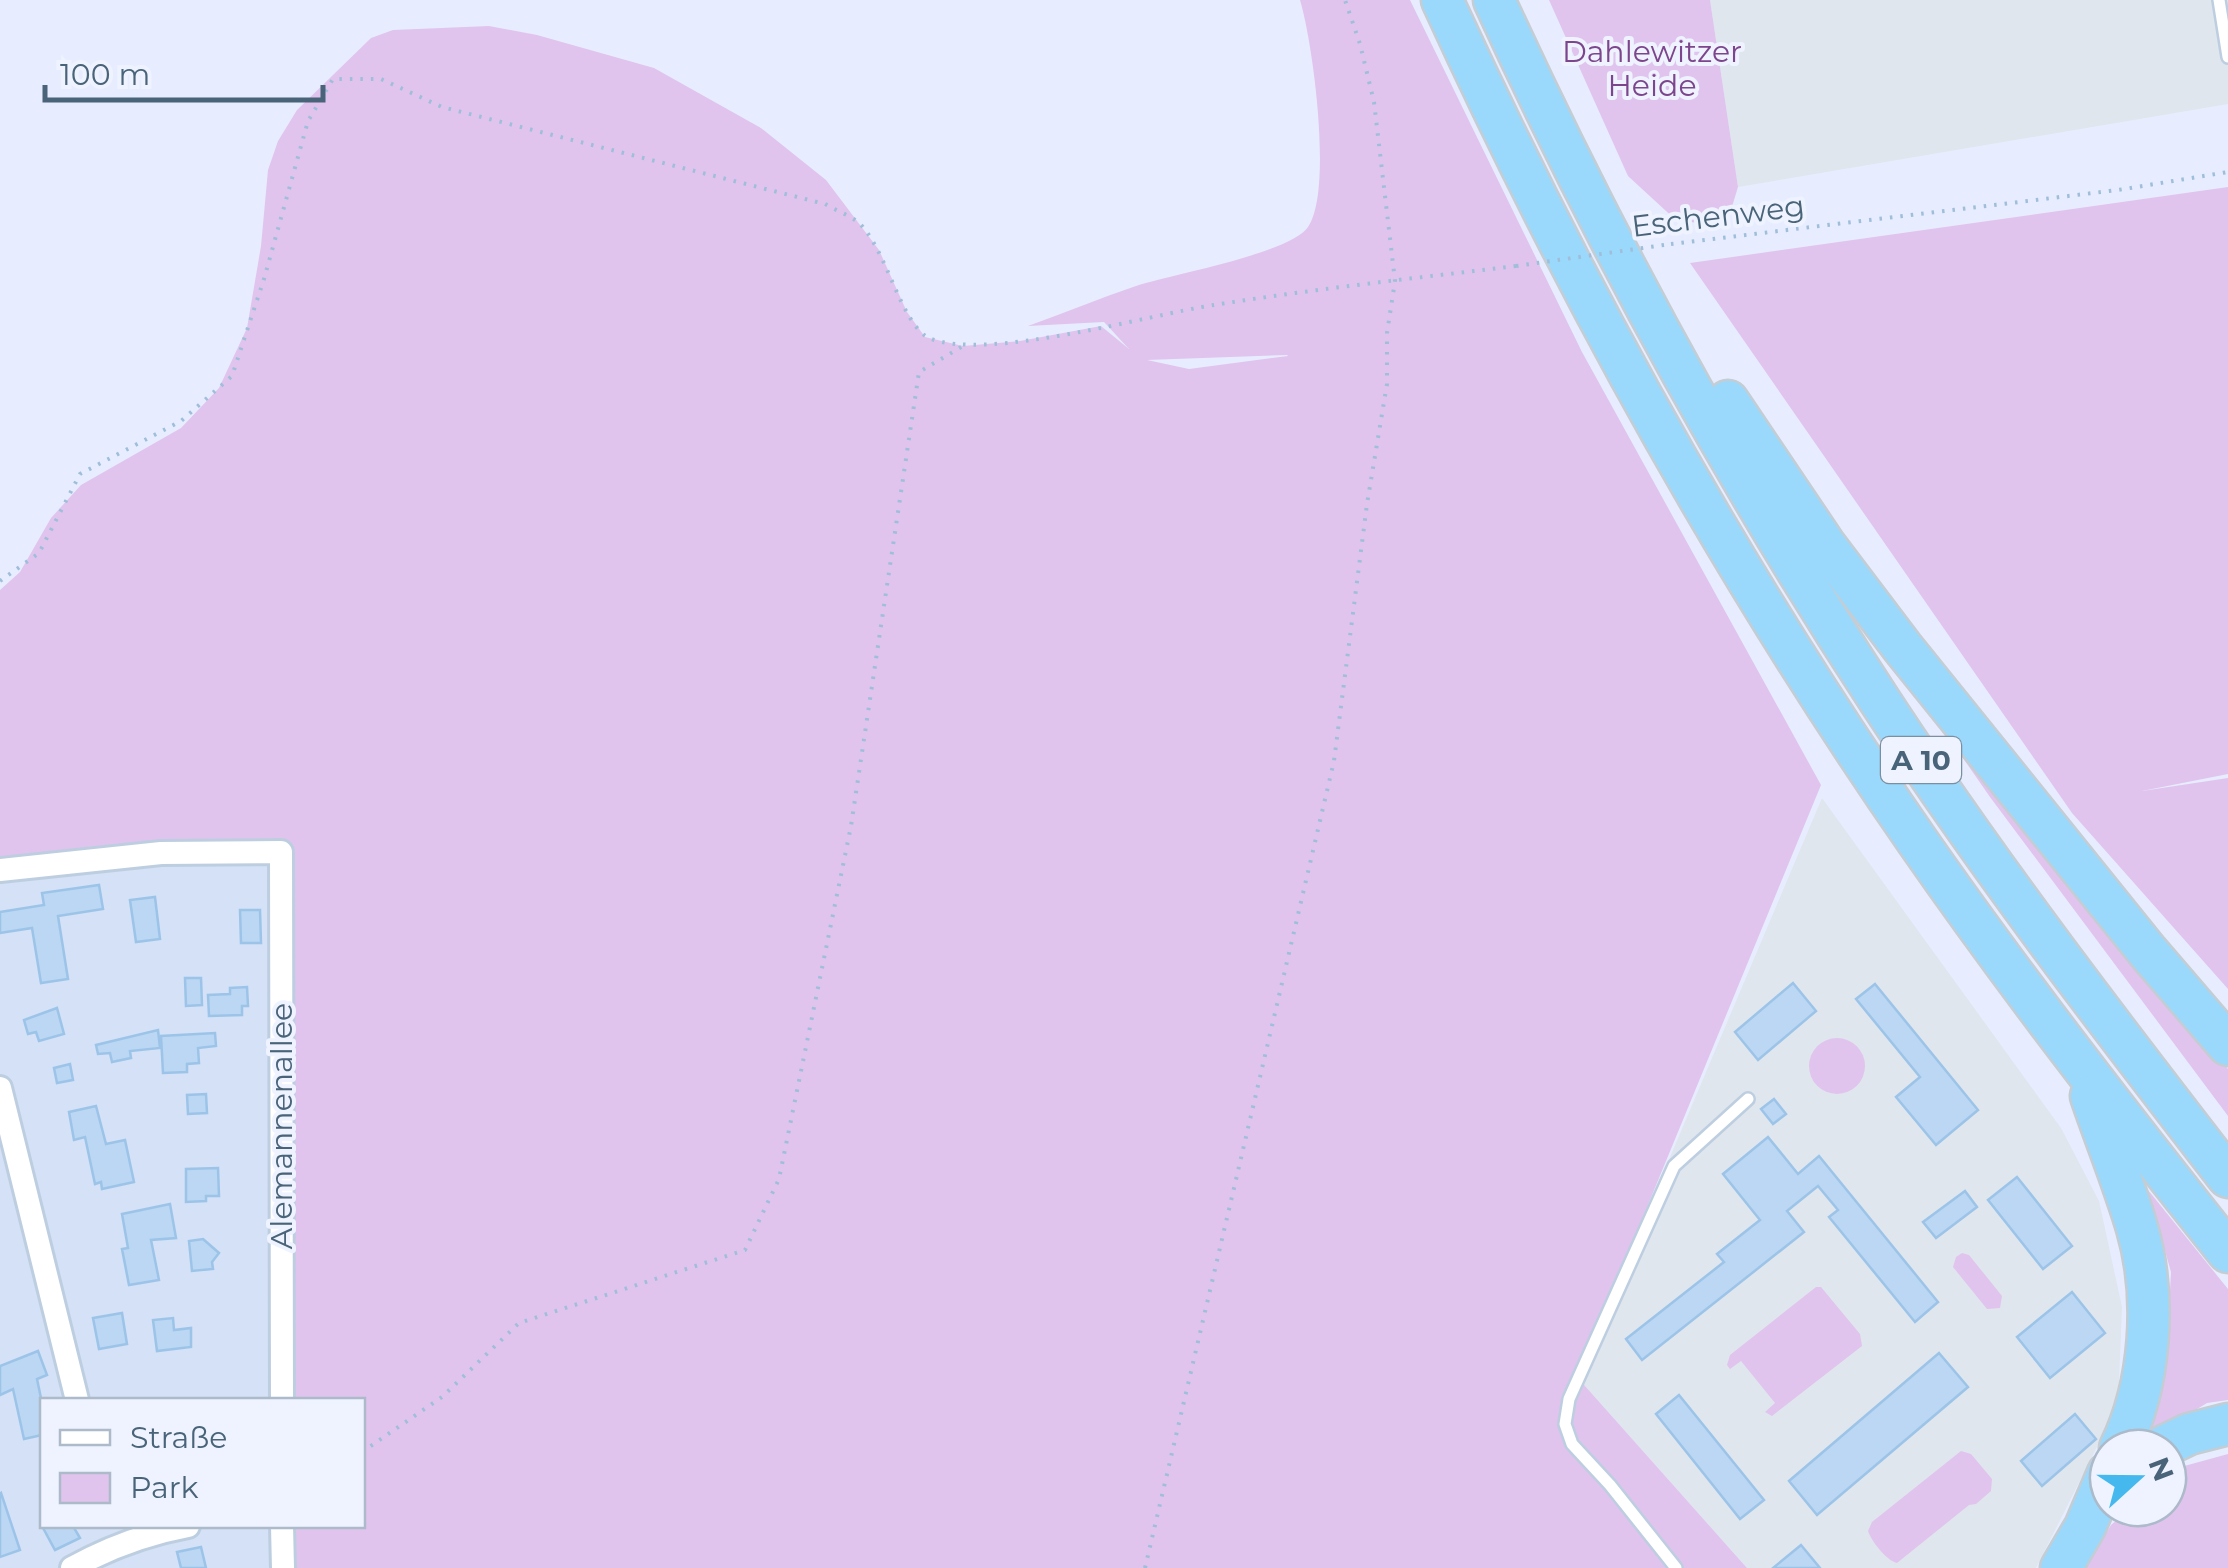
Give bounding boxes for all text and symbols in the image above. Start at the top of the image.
park label: Dahlewitzer Heide [1562,33,1742,104]
scale bar [45,40,322,102]
text: 100 m [60,56,150,93]
street label: Eschenweg [1629,187,1807,245]
road number: A 10 [1881,737,1961,783]
street label: Alemannenallee [263,1003,300,1249]
legend [40,1398,365,1528]
text: Straße [130,1419,227,1456]
north arrow [2088,1428,2188,1528]
text: N [2141,1452,2181,1486]
text: Park [130,1469,199,1506]

